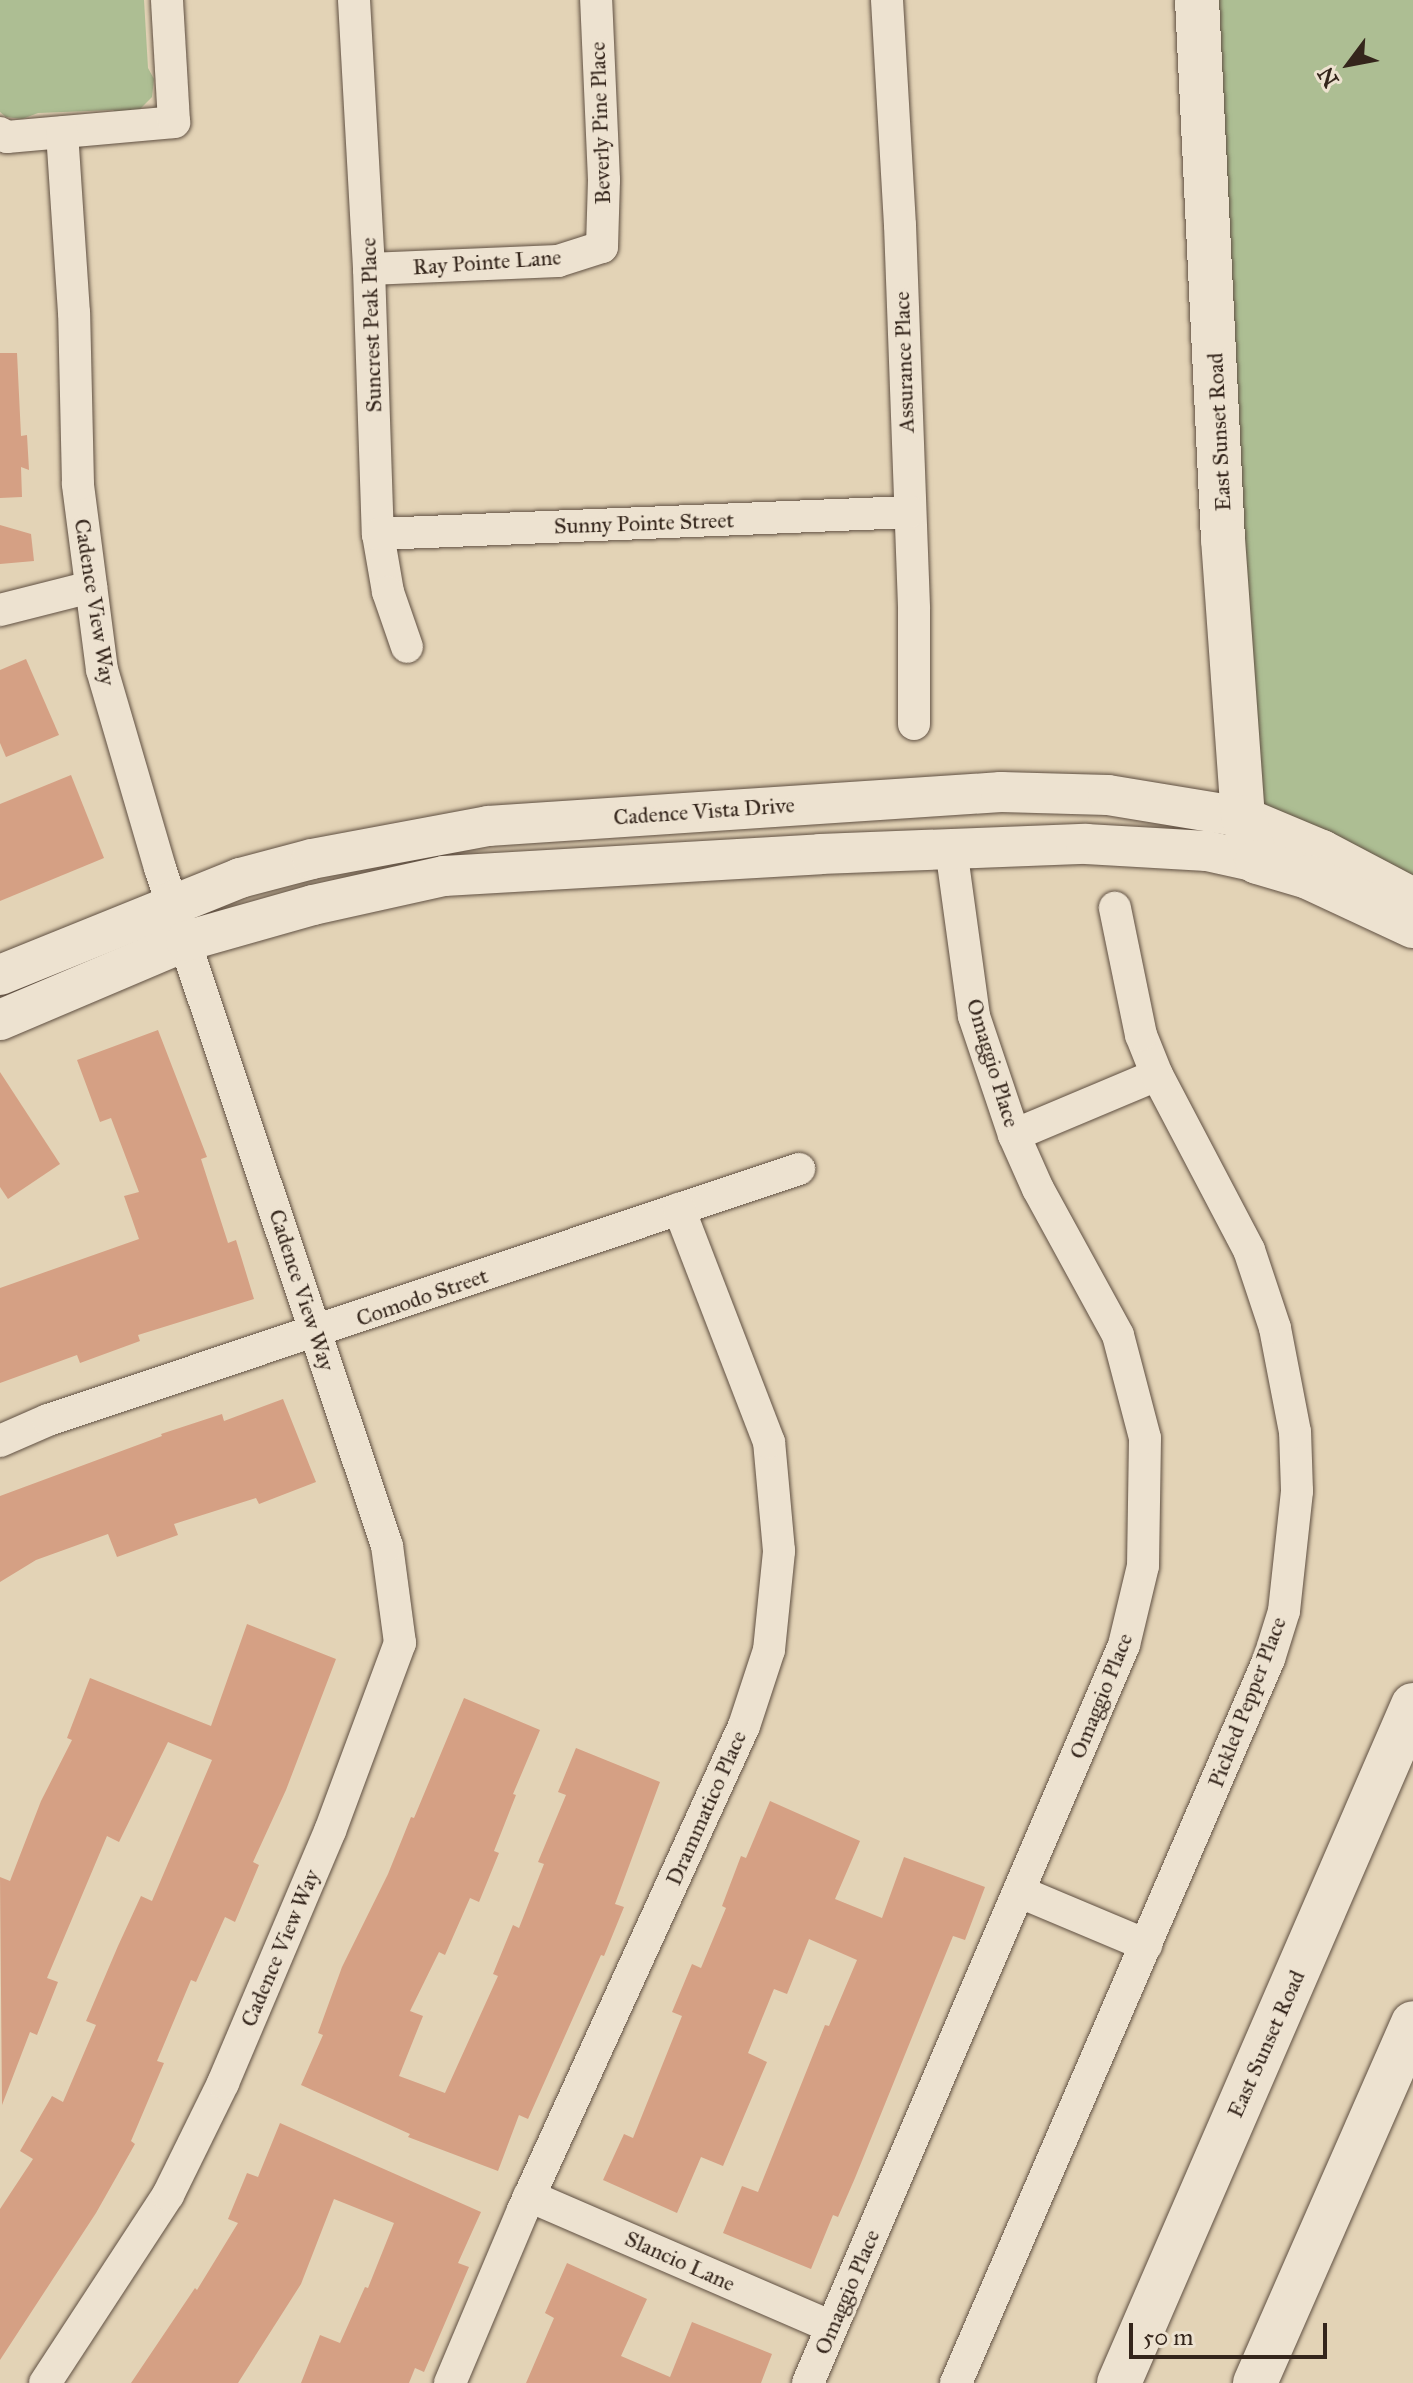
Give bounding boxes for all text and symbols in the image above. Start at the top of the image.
north arrow [1309,24,1389,104]
street label: Beverly Pine Place [584,41,616,205]
text: N [1312,62,1345,92]
street label: Suncrest Peak Place [355,237,387,413]
street label: Ray Pointe Lane [412,244,562,280]
street label: Assurance Place [888,291,920,433]
street label: East Sunset Road [1202,352,1236,512]
street label: Sunny Pointe Street [553,507,735,539]
street label: Cadence View Way [69,517,121,687]
street label: Cadence Vista Drive [612,791,796,831]
street label: Omaggio Place [961,995,1025,1131]
street label: Cadence View Way [263,1206,341,1374]
street label: Comodo Street [353,1262,491,1332]
street label: Pickled Pepper Place [1202,1613,1292,1791]
street label: Omaggio Place [1064,1629,1138,1763]
street label: Drammatico Place [660,1727,752,1889]
street label: Cadence View Way [235,1865,325,2031]
street label: East Sunset Road [1222,1966,1310,2122]
street label: Slancio Lane [621,2225,739,2297]
street label: Omaggio Place [809,2226,885,2358]
scale bar [1133,2307,1331,2357]
text: 50 m [1143,2322,1193,2352]

